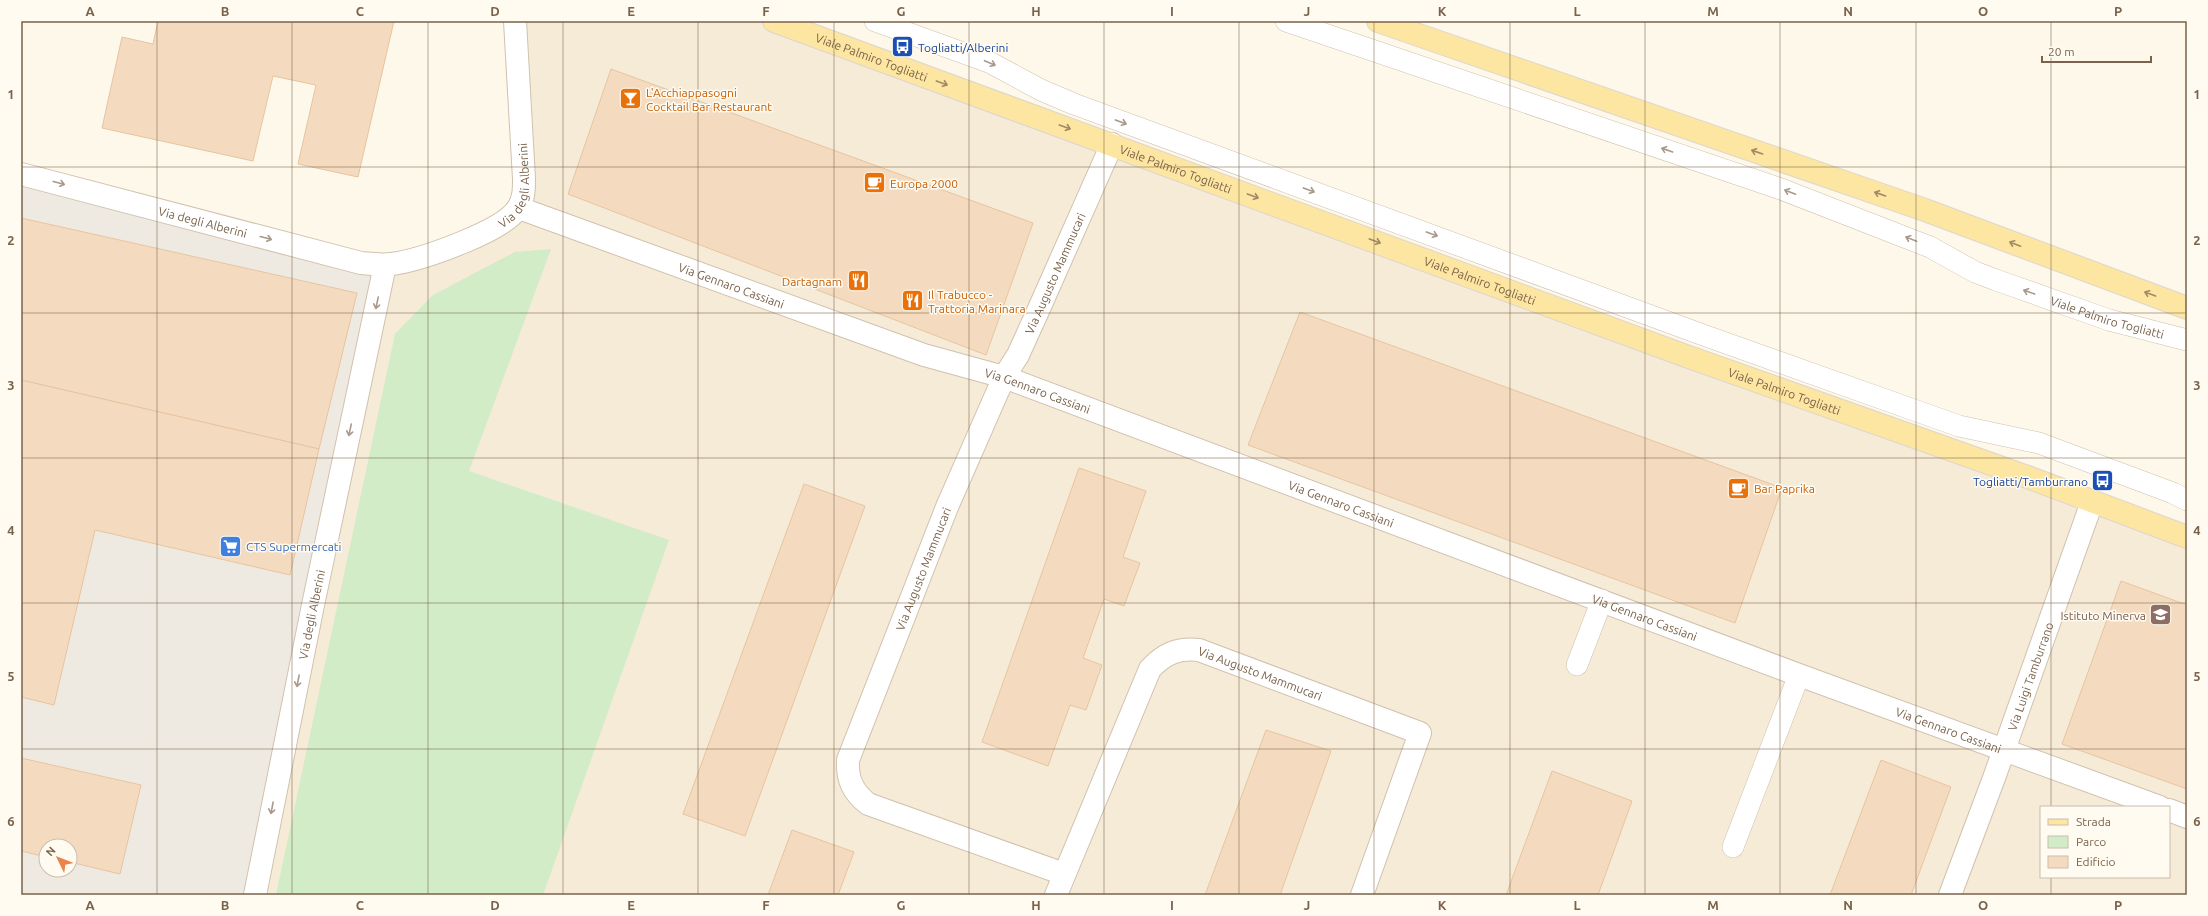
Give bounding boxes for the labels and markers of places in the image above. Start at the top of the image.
bus stop icon: Togliatti/Alberini [889,34,915,60]
place label: Togliatti/Alberini [918,41,1008,54]
bar icon: L'Acchiappasogni Cocktail Bar Restaurant [618,86,644,112]
place label: L'Acchiappasogni Cocktail Bar Restaurant [646,86,772,113]
cafe icon: Europa 2000 [862,170,888,196]
place label: Europa 2000 [890,177,958,190]
restaurant icon: Dartagnam [845,268,871,294]
place label: Dartagnam [782,275,842,288]
restaurant icon: Il Trabucco - Trattoria Marinara [899,288,925,314]
place label: Il Trabucco - Trattoria Marinara [928,288,1026,315]
bus stop icon: Togliatti/Tamburrano [2090,468,2116,494]
cafe icon: Bar Paprika [1726,475,1752,501]
place label: Togliatti/Tamburrano [1973,475,2088,488]
place label: Bar Paprika [1754,482,1815,495]
supermarket icon: CTS Supermercati [217,533,243,559]
place label: CTS Supermercati [246,540,342,553]
school or university icon: Istituto Minerva [2148,602,2174,628]
place label: Istituto Minerva [2060,609,2146,622]

